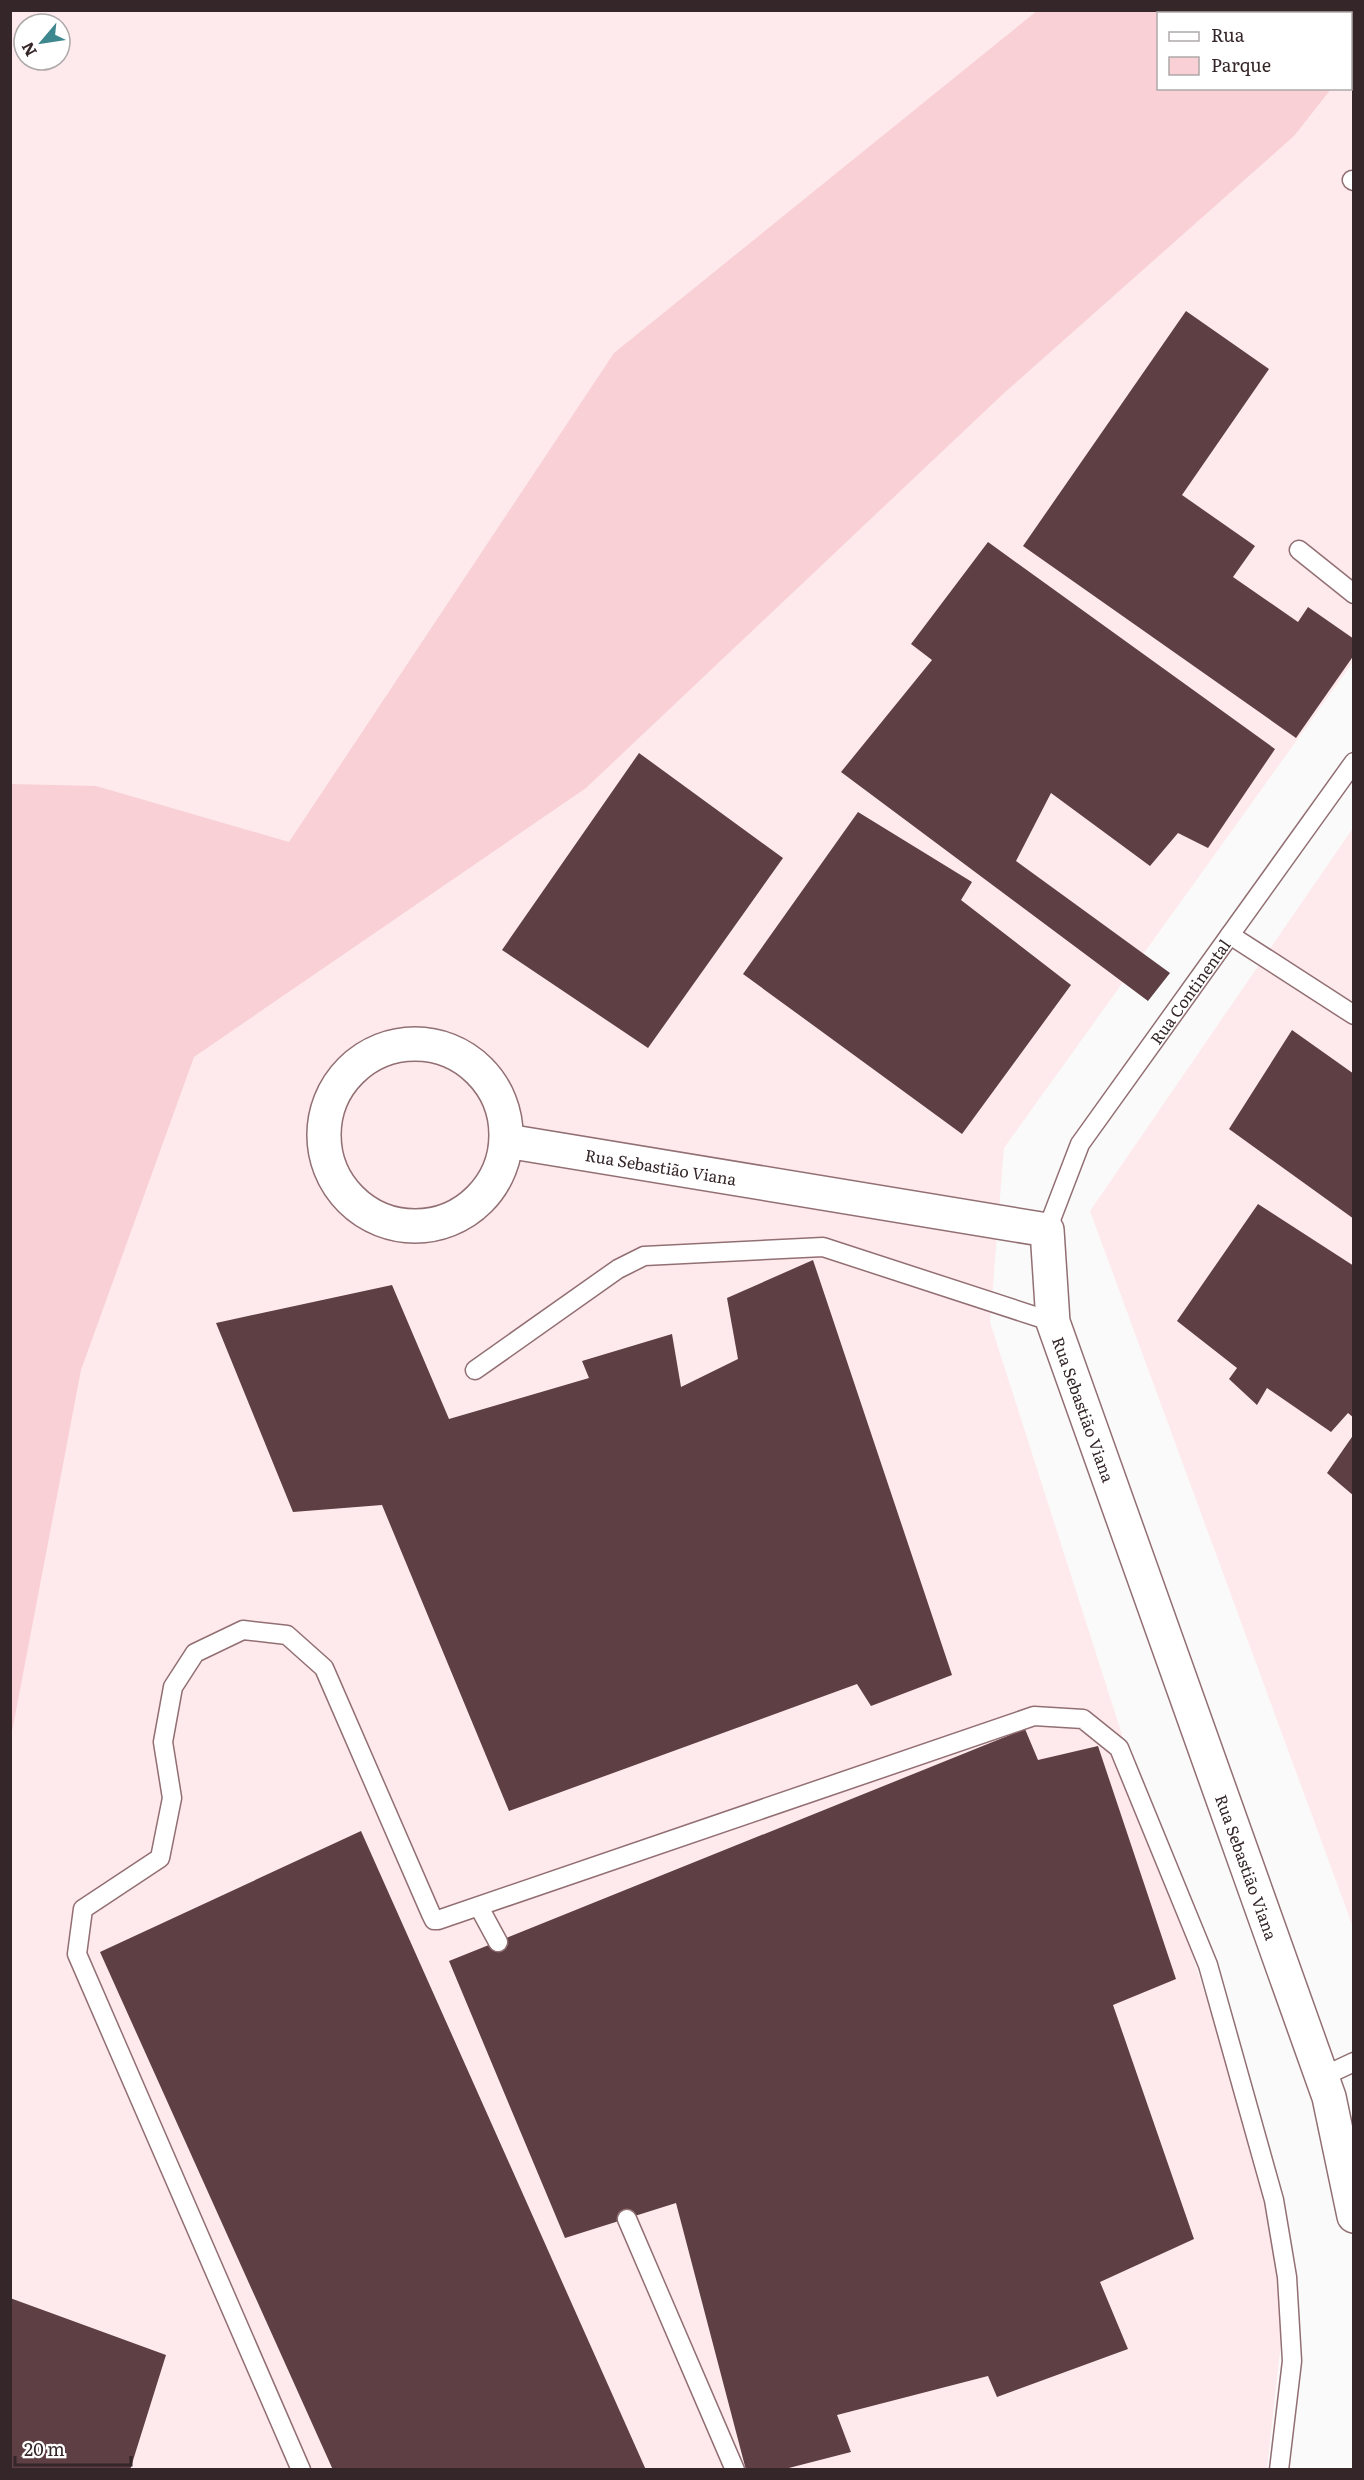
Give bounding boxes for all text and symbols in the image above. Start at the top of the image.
north arrow [12,12,72,72]
legend [1157,12,1352,90]
text: Rua [1211,21,1245,48]
text: N [14,38,42,61]
text: Parque [1211,51,1271,78]
street label: Rua Continental [1144,934,1235,1049]
street label: Rua Sebastião Viana [583,1142,739,1191]
street label: Rua Sebastião Viana [1047,1333,1121,1486]
street label: Rua Sebastião Viana [1210,1791,1284,1943]
scale bar [15,2429,130,2467]
text: 20 m [24,2435,65,2462]

